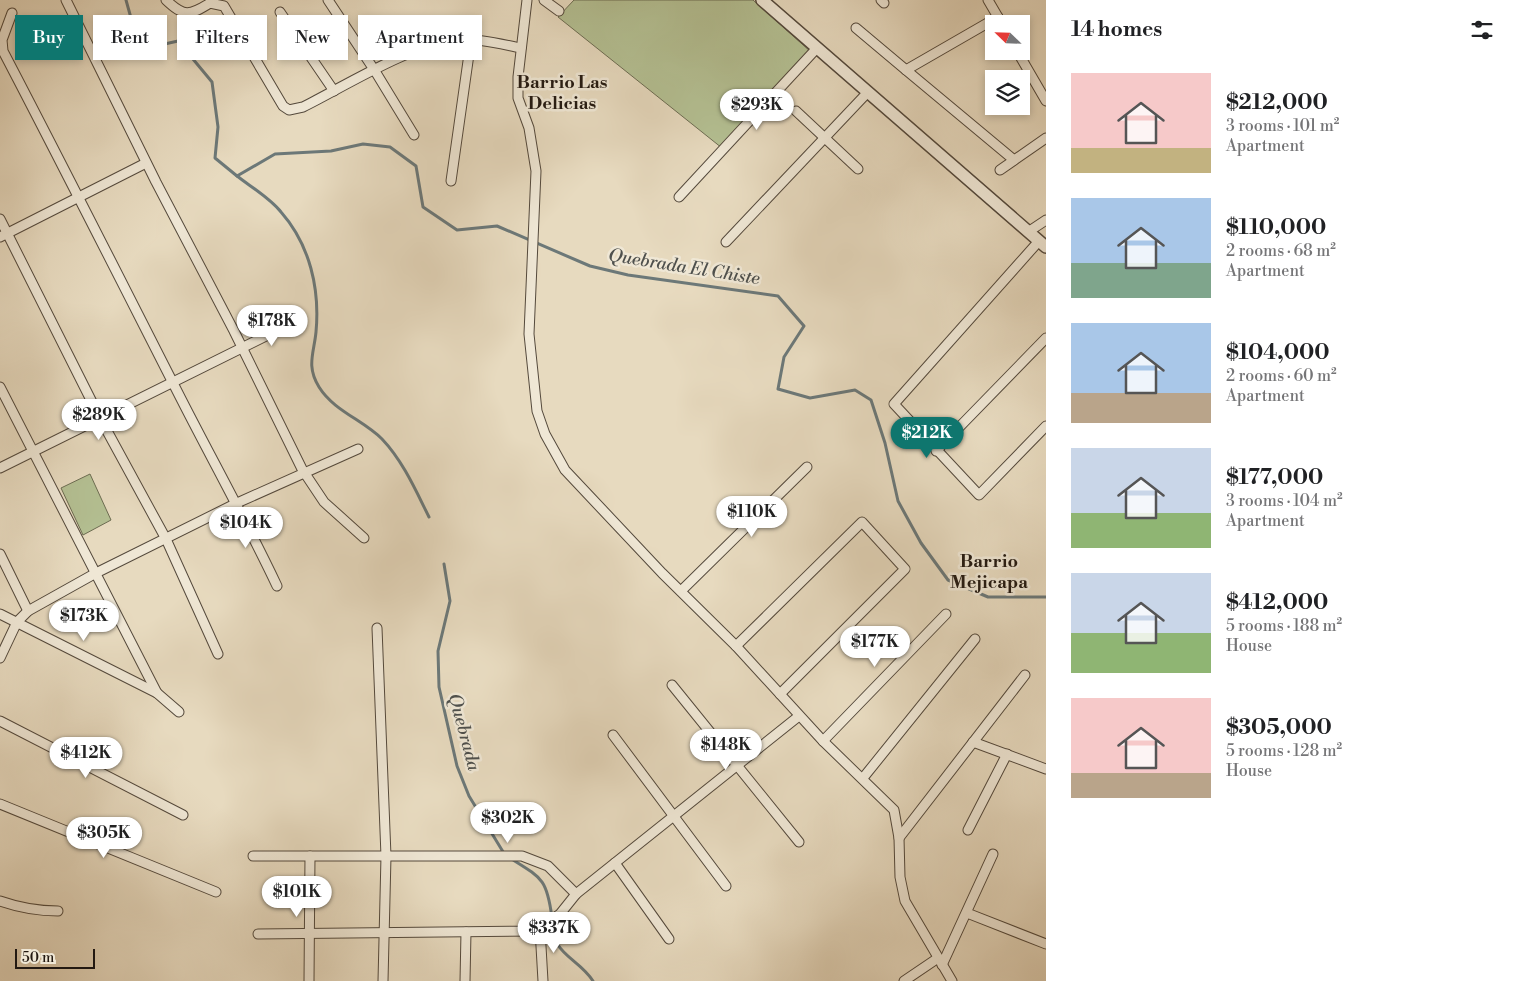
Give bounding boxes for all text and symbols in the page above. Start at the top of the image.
chip: Buy [15,15,83,60]
chip: Rent [93,15,167,60]
chip: Filters [177,15,267,60]
chip: New [277,15,348,60]
chip: Apartment [358,15,482,60]
north arrow [985,15,1030,60]
map controls [985,15,1030,115]
icon: filters [1468,16,1496,44]
text: 14 homes [1071,17,1162,43]
button: layers [985,70,1030,115]
district label: Barrio Las Delicias [517,71,608,115]
pin: $293K [722,88,792,131]
text: $212,000 [1226,90,1328,116]
icon: home [1111,93,1171,153]
text: $293K [731,95,783,115]
text: 3 rooms · 101 m² [1226,116,1339,136]
text: Apartment [1226,136,1305,156]
text: $110,000 [1226,215,1326,241]
icon: home [1111,218,1171,278]
text: 2 rooms · 68 m² [1226,241,1336,261]
water label: Quebrada El Chiste [607,244,762,290]
text: Apartment [1226,261,1305,281]
pin: $178K [237,304,307,347]
text: $178K [248,311,296,331]
text: $104,000 [1226,340,1330,366]
icon: home [1111,343,1171,403]
text: 2 rooms · 60 m² [1226,366,1337,386]
text: Apartment [1226,386,1305,406]
pin: $289K [64,398,134,441]
text: $289K [73,405,125,425]
pin: $212K [892,416,962,459]
text: $212K [902,423,952,443]
text: $177,000 [1226,465,1323,491]
icon: home [1111,468,1171,528]
text: 3 rooms · 104 m² [1226,491,1343,511]
pin: $110K [717,496,787,538]
text: $110K [727,502,777,522]
pin: $104K [211,506,281,549]
text: Apartment [1226,511,1305,531]
text: $104K [220,513,272,533]
district label: Barrio Mejicapa [950,550,1028,594]
text: $412,000 [1226,590,1328,616]
icon: home [1111,593,1171,653]
pin: $173K [49,600,119,642]
text: $173K [60,606,108,626]
text: 5 rooms · 188 m² [1226,616,1342,636]
pin: $177K [840,626,910,668]
text: $177K [851,632,899,652]
text: House [1226,636,1272,656]
water label: Quebrada [443,691,486,774]
text: $305,000 [1226,715,1332,741]
icon: home [1111,718,1171,778]
pin: $148K [691,728,761,771]
text: $148K [701,735,751,755]
pin: $412K [51,736,121,779]
text: 5 rooms · 128 m² [1226,741,1342,761]
text: $412K [60,743,112,763]
text: House [1226,761,1272,781]
pin: $302K [473,802,543,844]
text: $302K [481,808,535,828]
pin: $305K [69,816,139,859]
text: $305K [77,823,131,843]
pin: $101K [262,876,332,918]
text: $101K [273,882,321,902]
pin: $337K [519,912,589,954]
text: $337K [529,918,579,938]
scale bar [15,946,95,969]
text: 50 m [22,949,54,967]

